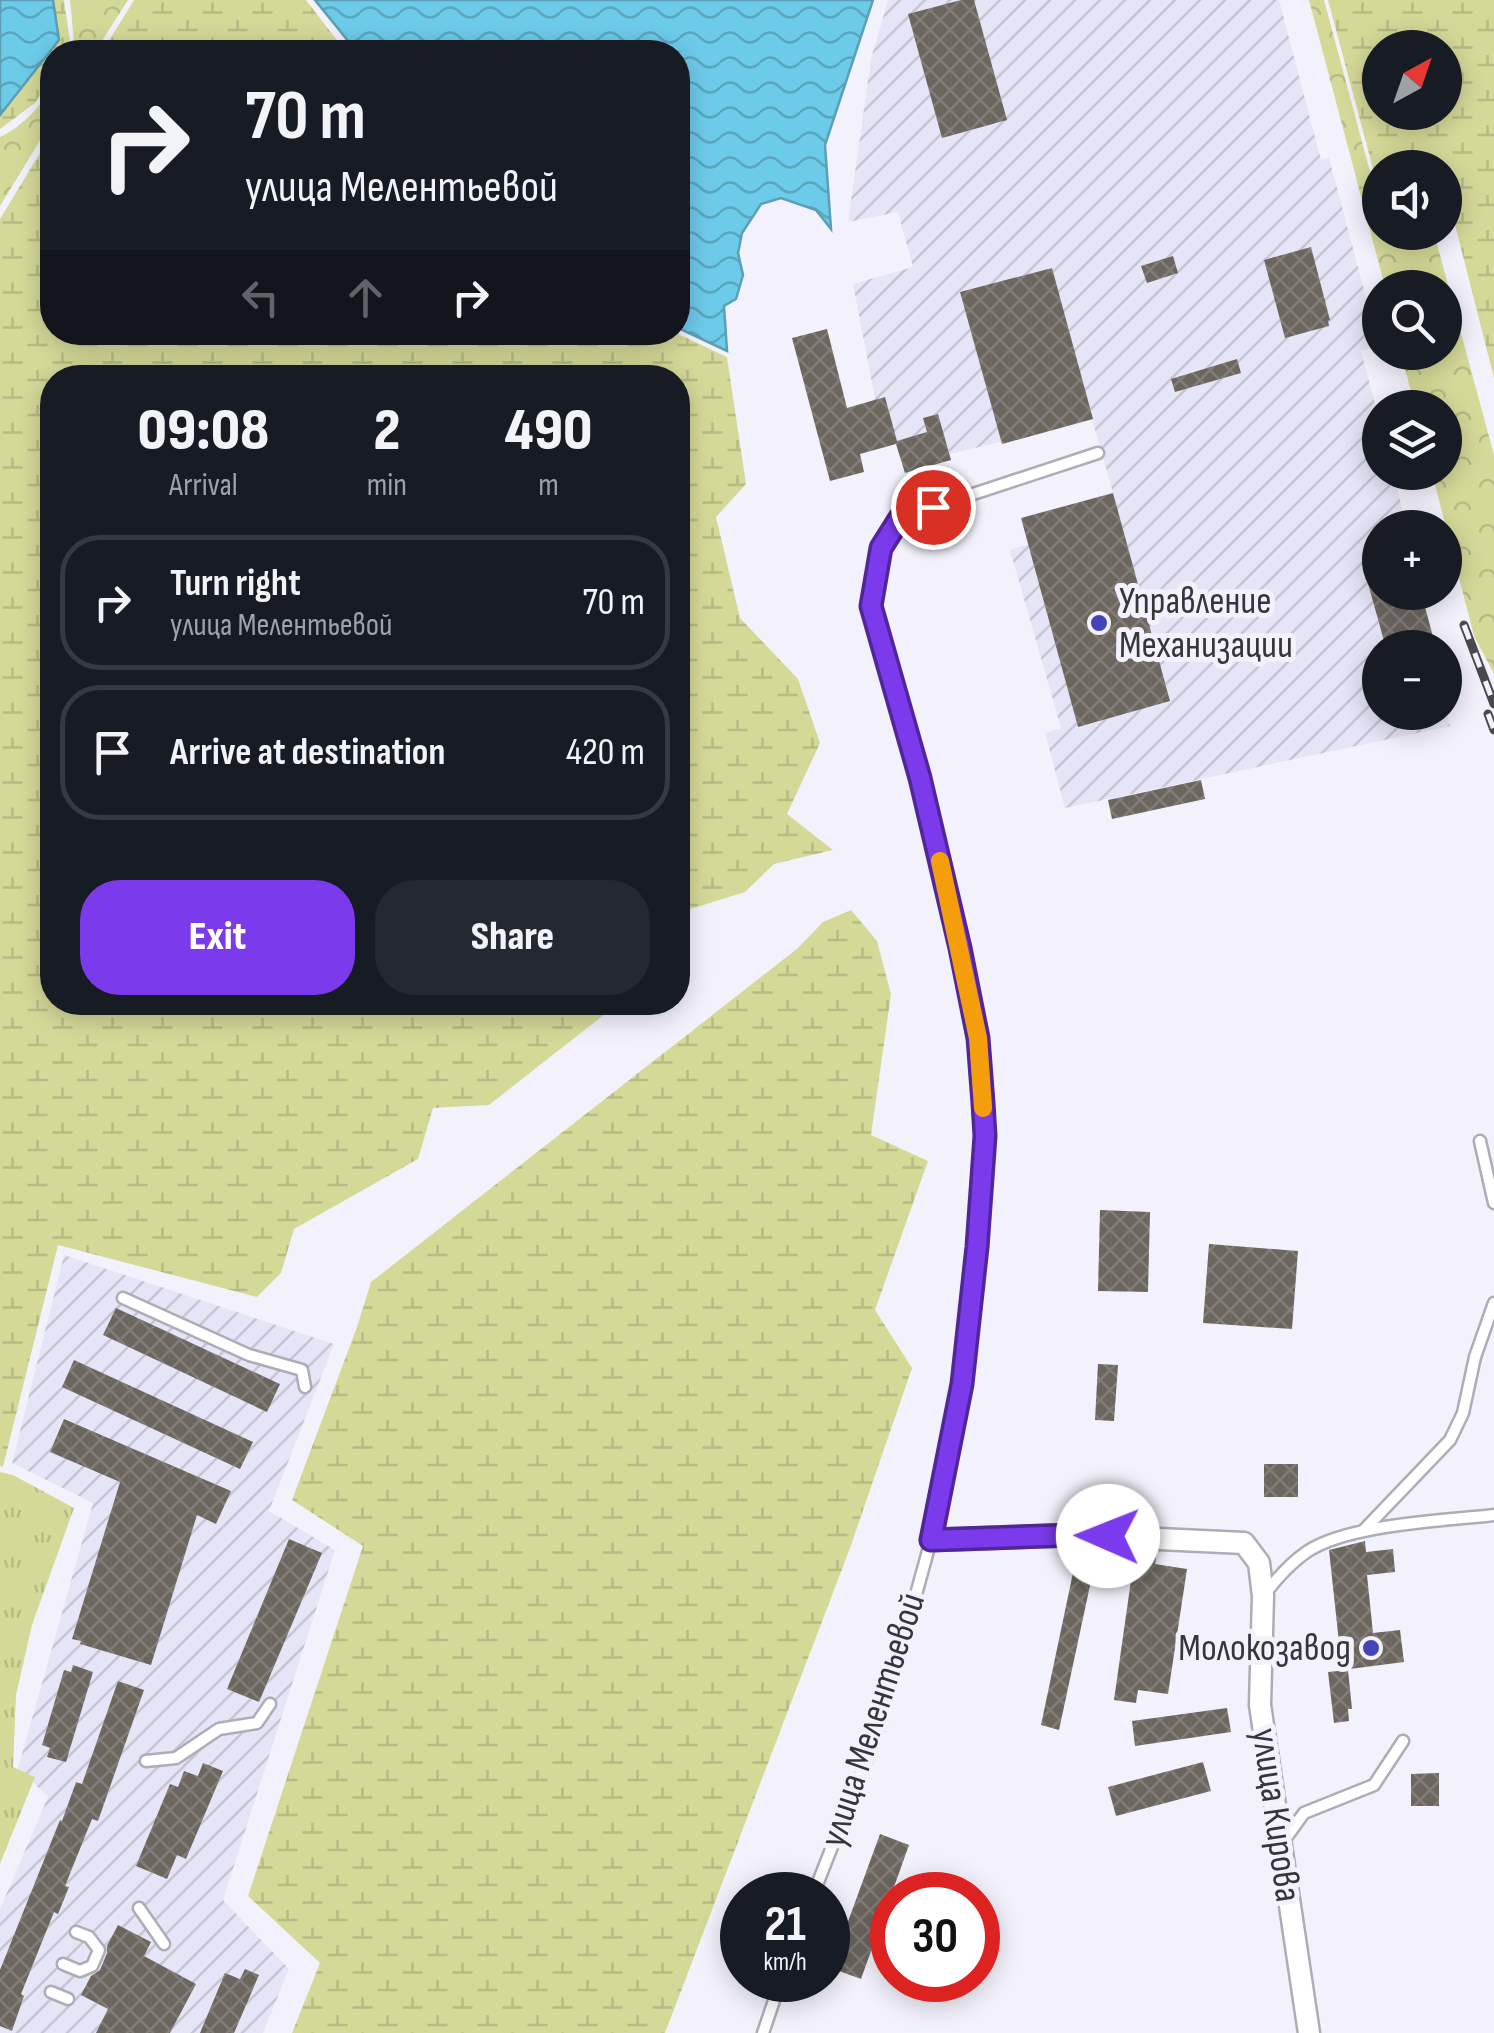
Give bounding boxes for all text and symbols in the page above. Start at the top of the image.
north arrow [1362,30,1462,130]
map controls [1362,30,1462,730]
text: 70 m [245,75,366,159]
icon: right [80,80,210,210]
button: sound [1362,150,1462,250]
text: улица Мелентьевой [245,160,558,215]
icon: left [233,270,288,325]
icon: ahead [338,270,393,325]
icon: right [443,270,498,325]
button: search [1362,270,1462,370]
button: layers [1362,390,1462,490]
text: 09:08 [138,395,269,467]
text: 2 [373,395,400,467]
text: 490 [505,395,592,467]
pin [891,465,976,550]
text: Arrival [169,466,238,505]
text: min [367,466,407,505]
text: m [538,466,559,505]
icon: arrive [906,480,961,535]
button: + [1362,510,1462,610]
text: Turn right [170,561,301,606]
icon: right [85,575,140,630]
place label: Управление Механизации [1119,579,1293,668]
text: 70 m [583,580,645,625]
text: улица Мелентьевой [170,606,393,645]
marker: Управление Механизации [1088,612,1110,634]
button: − [1362,630,1462,730]
icon: arrive [85,725,140,780]
text: Arrive at destination [170,730,445,775]
text: 420 m [566,730,645,775]
button: Exit [80,880,355,995]
button: Share [375,880,650,995]
position arrow [1056,1484,1160,1588]
street label: улица Мелентьевой [811,1587,935,1853]
place label: Молокозавод [1178,1626,1351,1671]
marker: Молокозавод [1360,1637,1382,1659]
street label: улица Кирова [1242,1725,1310,1905]
speed limit sign: 30 [870,1872,1000,2002]
text: 21 [764,1895,806,1955]
text: km/h [763,1947,807,1978]

